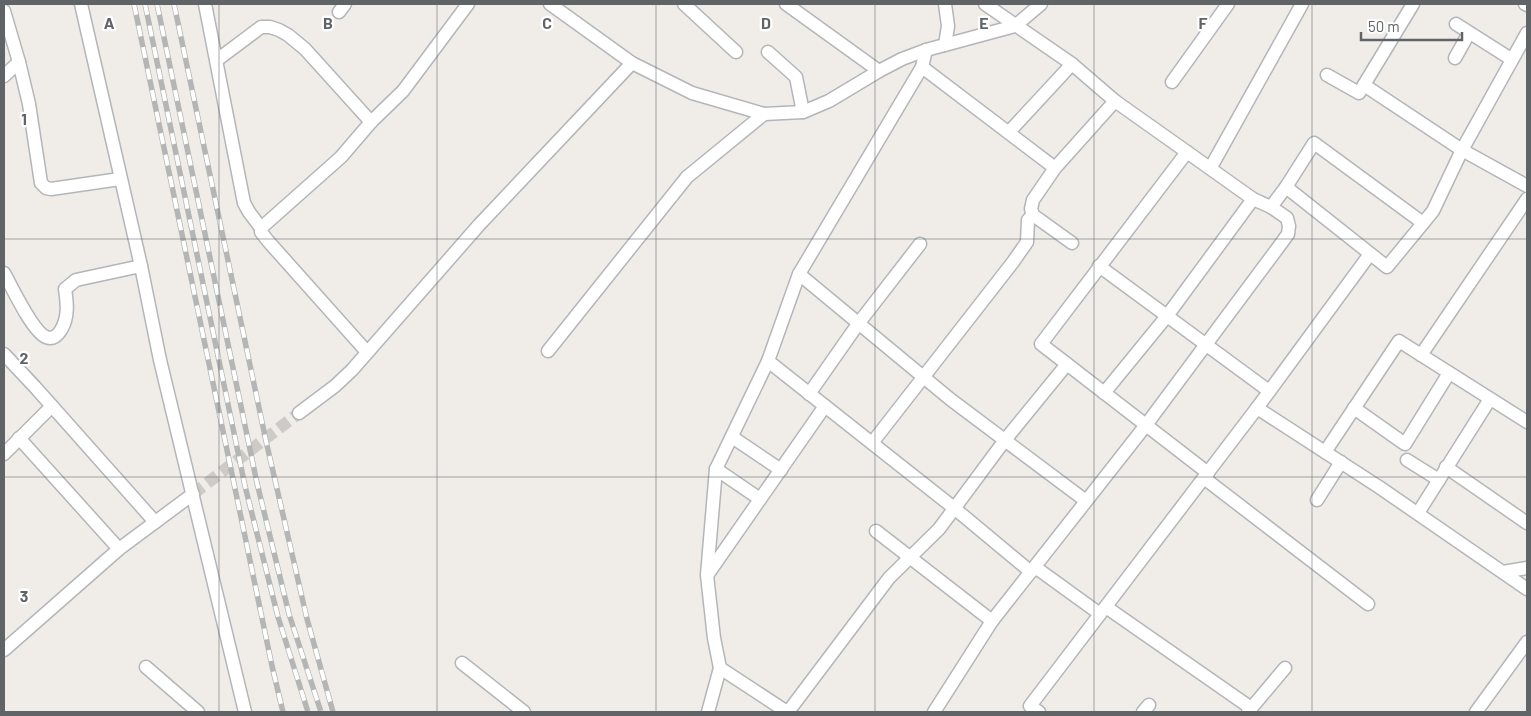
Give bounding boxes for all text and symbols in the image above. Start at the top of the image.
scale bar [1361,10,1462,42]
text: A [104,13,115,32]
text: B [323,13,333,32]
text: C [542,13,552,32]
text: D [761,13,771,32]
text: E [979,13,989,32]
text: F [1199,13,1208,32]
text: 50 m [1368,17,1400,35]
text: 1 [21,109,27,128]
text: 2 [20,348,29,367]
text: 3 [20,586,28,605]

